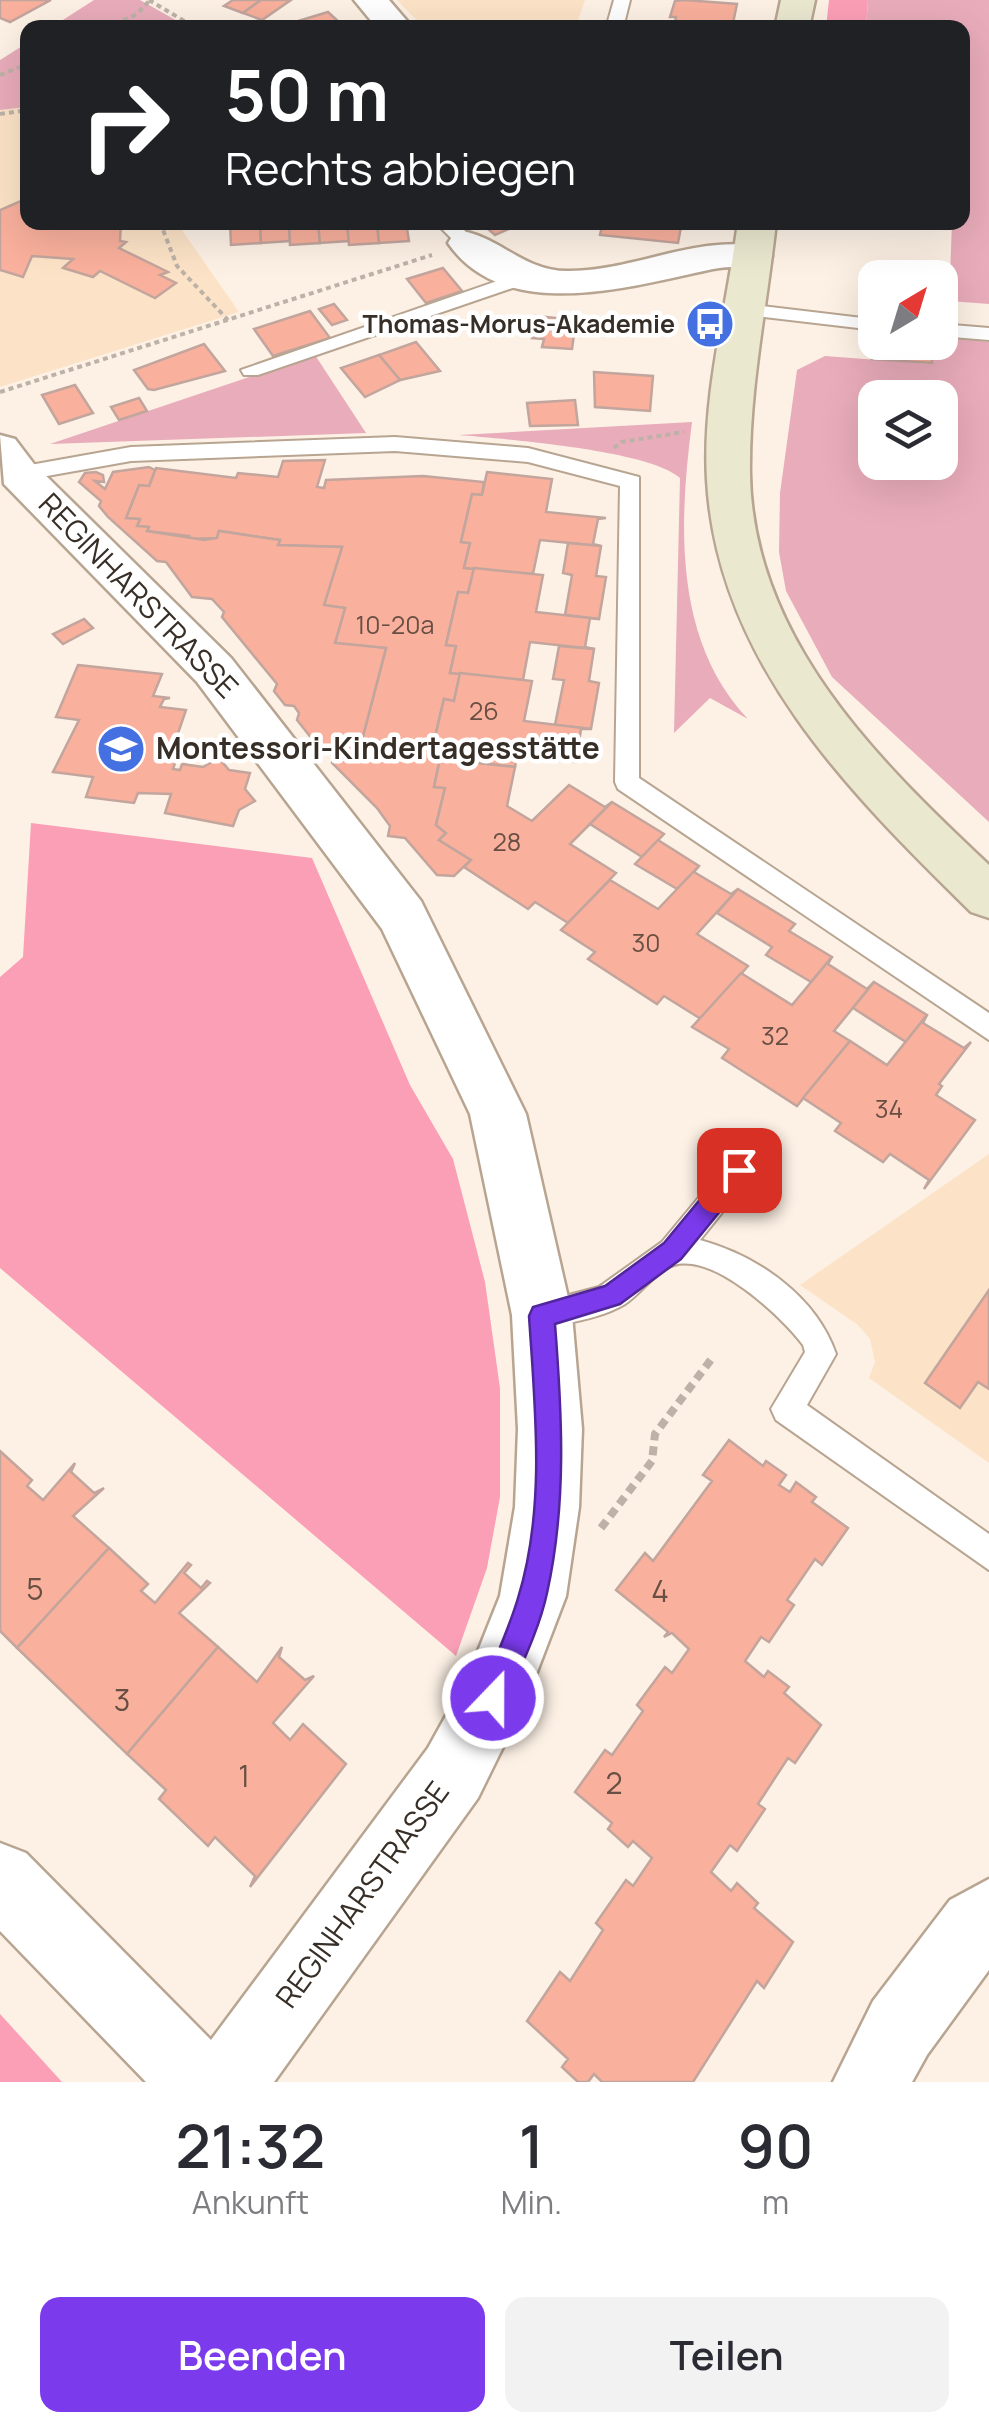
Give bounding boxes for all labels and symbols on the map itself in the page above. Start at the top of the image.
north arrow [858,260,958,360]
bus stop icon: Thomas-Morus-Akademie [684,298,736,350]
place label: Thomas-Morus-Akademie [363,306,675,341]
street label: REGINHARSTRASSE [30,483,248,706]
house number: 10-20a [356,607,434,642]
house number: 26 [469,693,499,728]
school or university icon: Montessori-Kindertagesstätte [95,723,147,775]
place label: Montessori-Kindertagesstätte [156,727,600,768]
house number: 28 [493,824,521,859]
house number: 30 [631,925,661,960]
house number: 32 [761,1018,789,1053]
house number: 34 [875,1091,903,1126]
pin [697,1128,782,1213]
house number: 5 [26,1568,44,1609]
house number: 4 [651,1570,669,1611]
position arrow [441,1646,545,1750]
house number: 3 [114,1679,130,1720]
house number: 1 [238,1755,250,1796]
house number: 2 [605,1762,623,1803]
street label: REGINHARSTRASSE [266,1773,458,2016]

